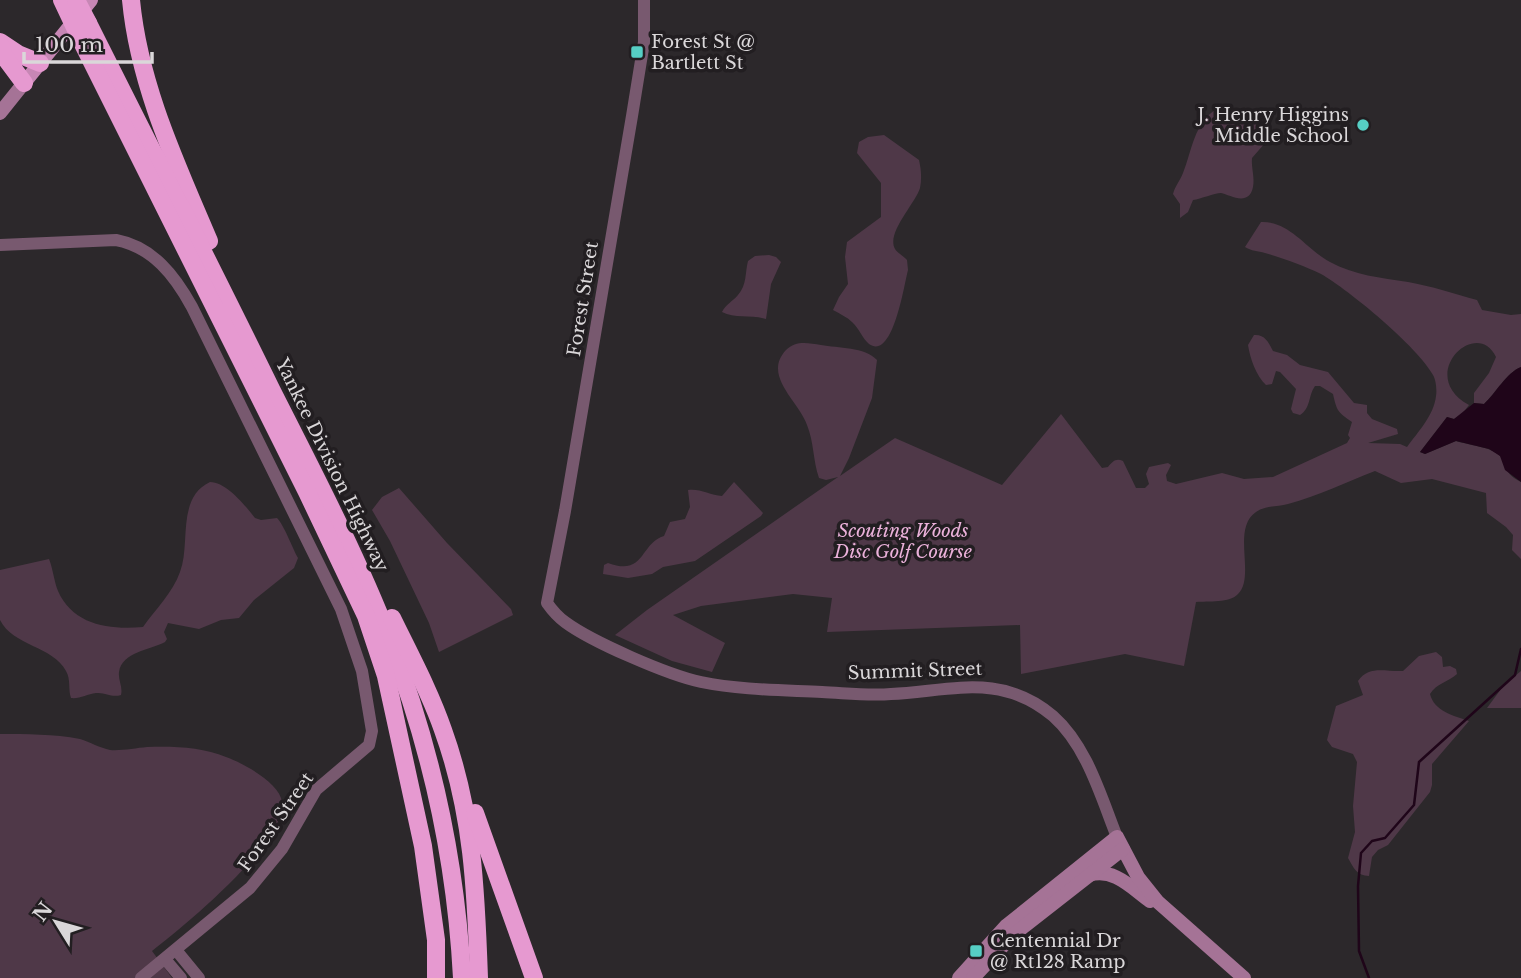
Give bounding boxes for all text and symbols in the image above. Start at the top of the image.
scale bar [24,21,152,65]
place label: Forest St @ Bartlett St [651,31,755,74]
text: 100 m [35,32,103,58]
marker: Forest St @ Bartlett St [629,44,645,60]
place label: J. Henry Higgins Middle School [1196,104,1349,147]
marker: J. Henry Higgins Middle School [1355,117,1371,133]
street label: Forest Street [563,240,603,358]
street label: Yankee Division Highway [270,354,394,576]
park label: Scouting Woods Disc Golf Course [833,520,972,563]
street label: Summit Street [847,658,983,684]
street label: Forest Street [234,768,318,876]
north arrow [21,887,91,957]
text: N [28,898,57,926]
place label: Centennial Dr @ Rt128 Ramp [990,930,1126,973]
marker: Centennial Dr @ Rt128 Ramp [968,943,984,959]

